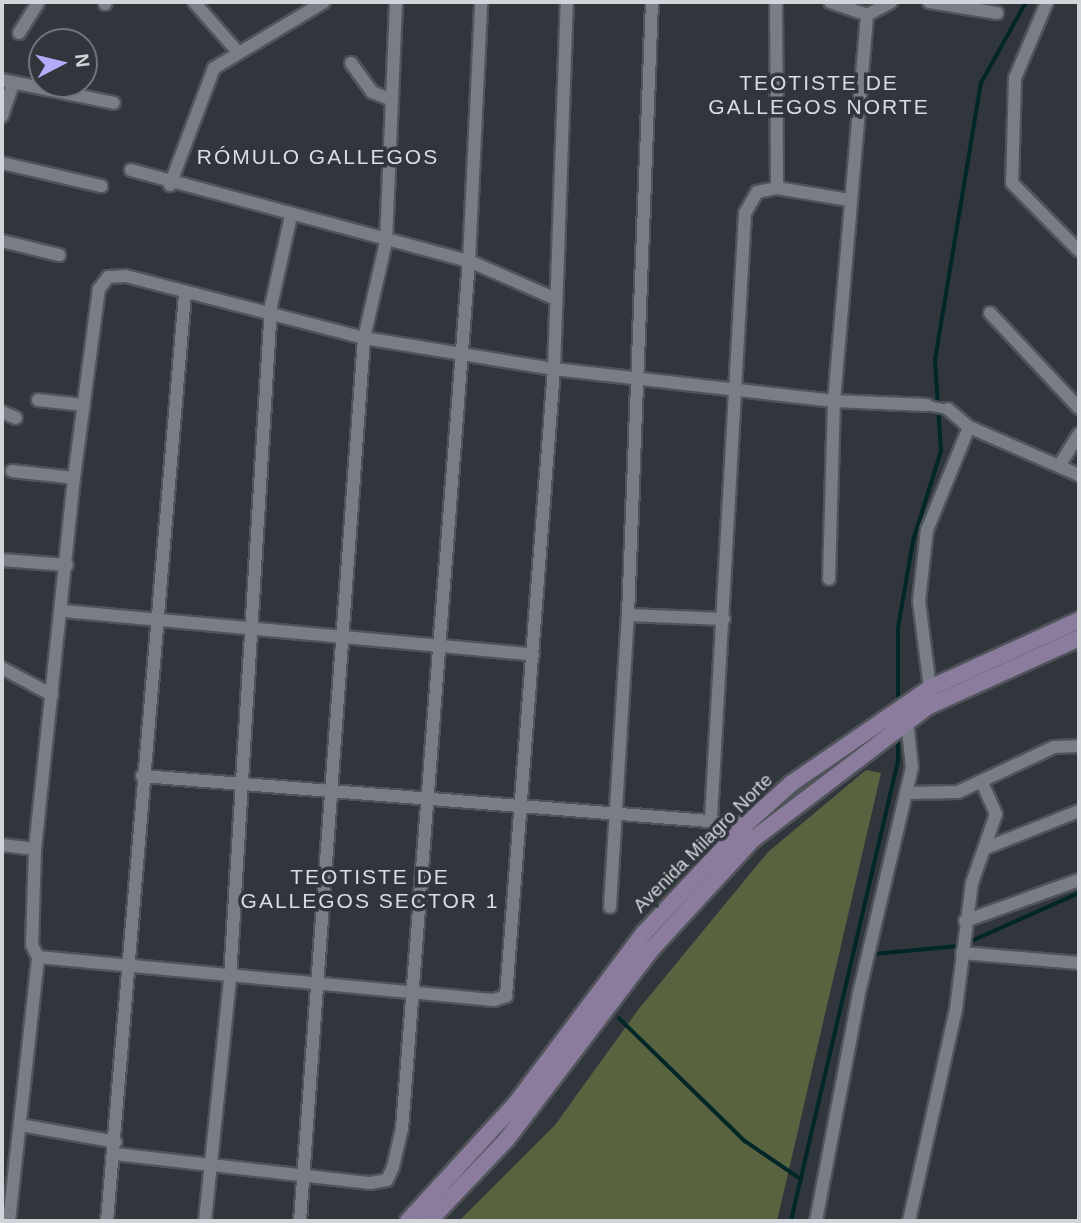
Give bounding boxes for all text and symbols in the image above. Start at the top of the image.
north arrow [28,28,98,98]
text: N [71,53,94,69]
district label: TEOTISTE DE GALLEGOS NORTE [710,70,928,120]
district label: RÓMULO GALLEGOS [199,144,437,170]
street label: Avenida Milagro Norte [629,769,777,917]
district label: TEOTISTE DE GALLEGOS SECTOR 1 [243,864,497,914]

